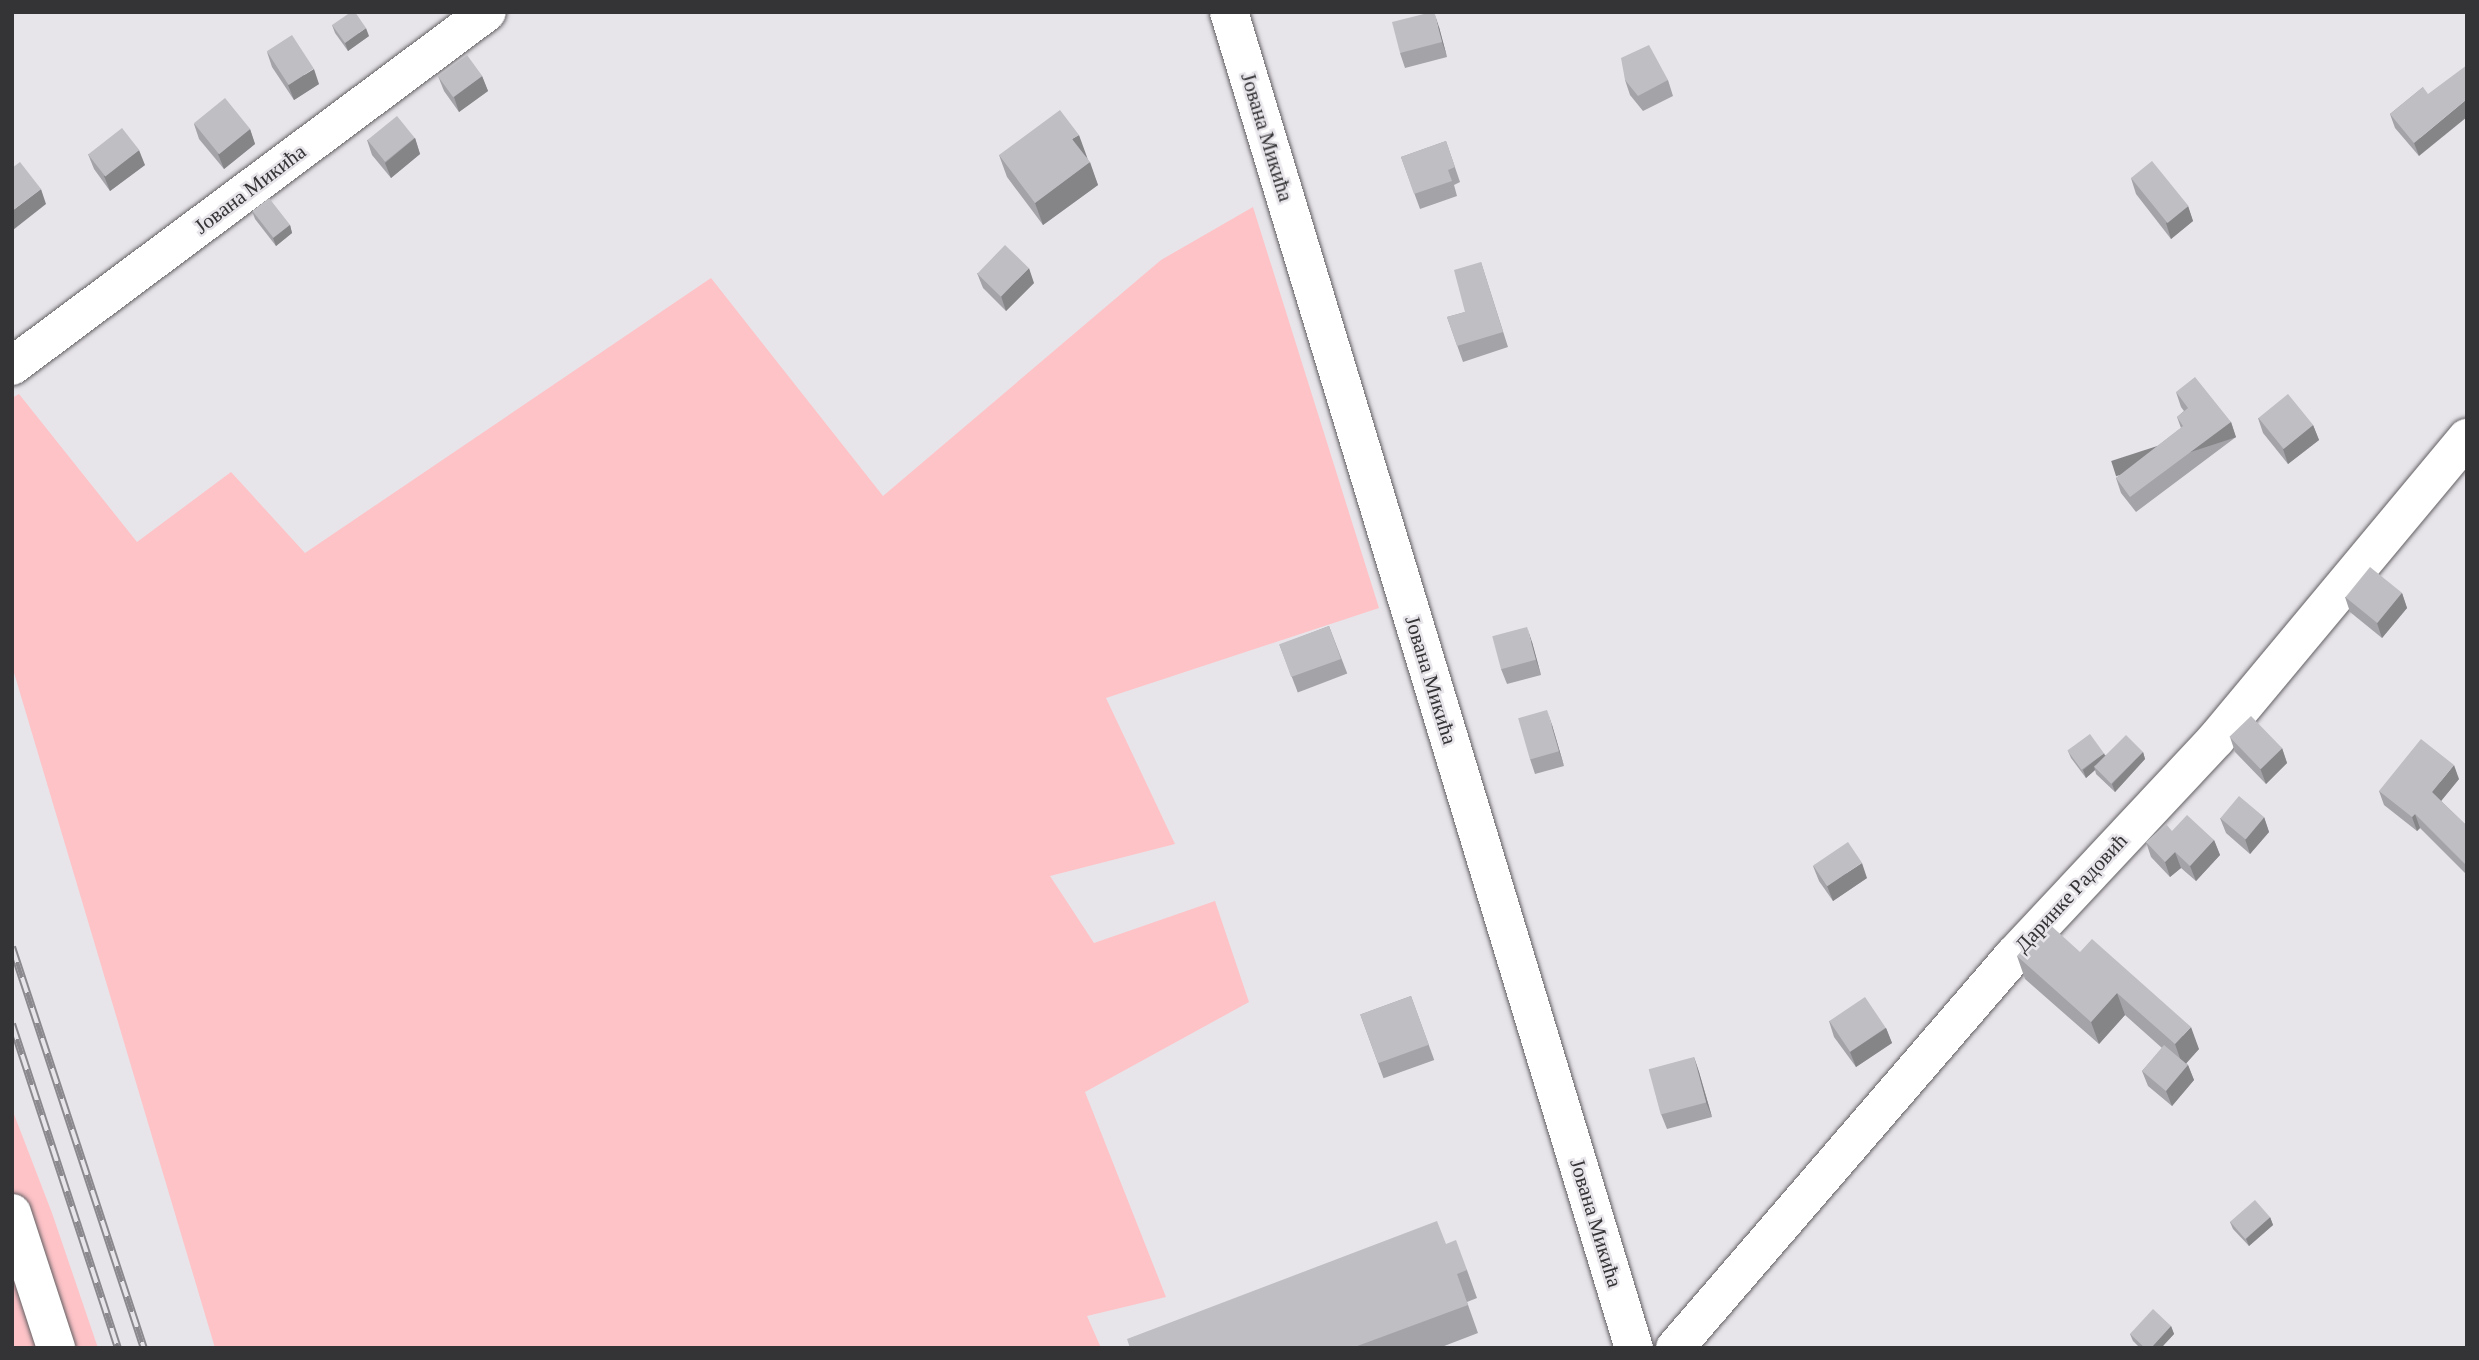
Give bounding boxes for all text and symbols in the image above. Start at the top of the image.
street label: Јована Микића [1235,70,1299,204]
street label: Јована Микића [189,139,311,239]
street label: Јована Микића [1399,613,1463,747]
street label: Даринке Радовић [2009,828,2133,958]
street label: Јована Микића [1564,1156,1628,1290]

